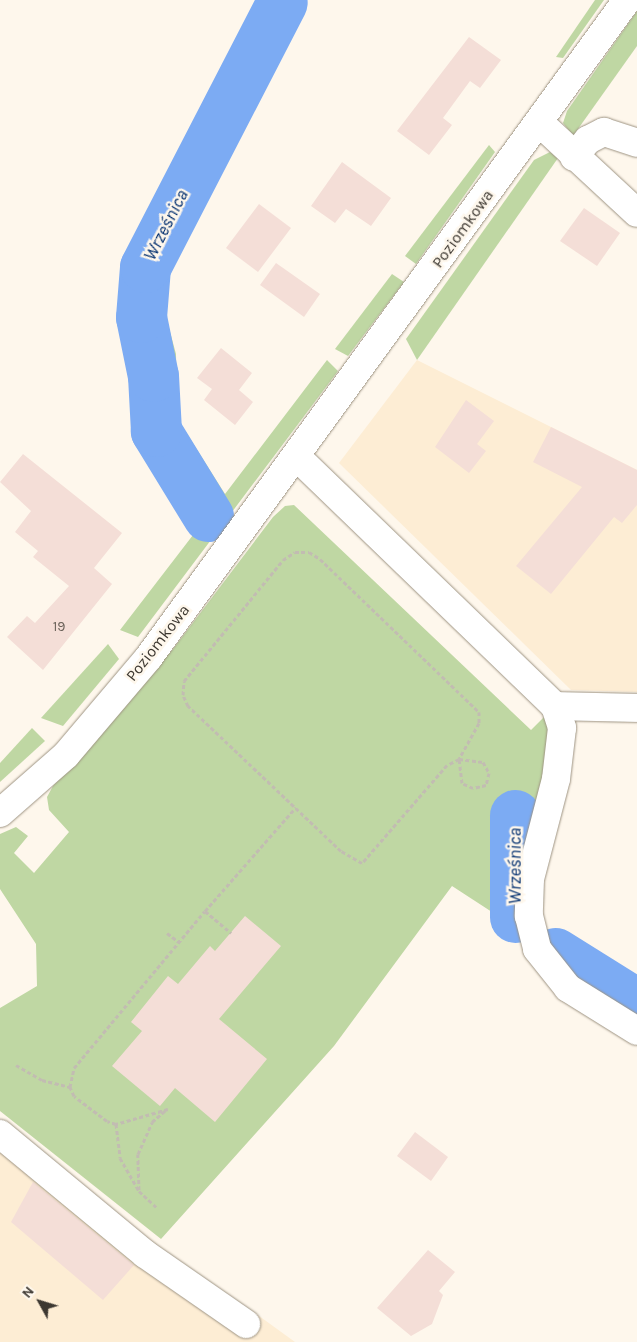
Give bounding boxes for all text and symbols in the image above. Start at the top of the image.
water label: Wrześnica [139,186,193,264]
street label: Poziomkowa [428,186,498,272]
street label: Poziomkowa [122,601,194,685]
house number: 19 [53,619,65,635]
water label: Wrześnica [504,828,526,904]
north arrow [15,1277,65,1327]
text: N [18,1283,38,1302]

